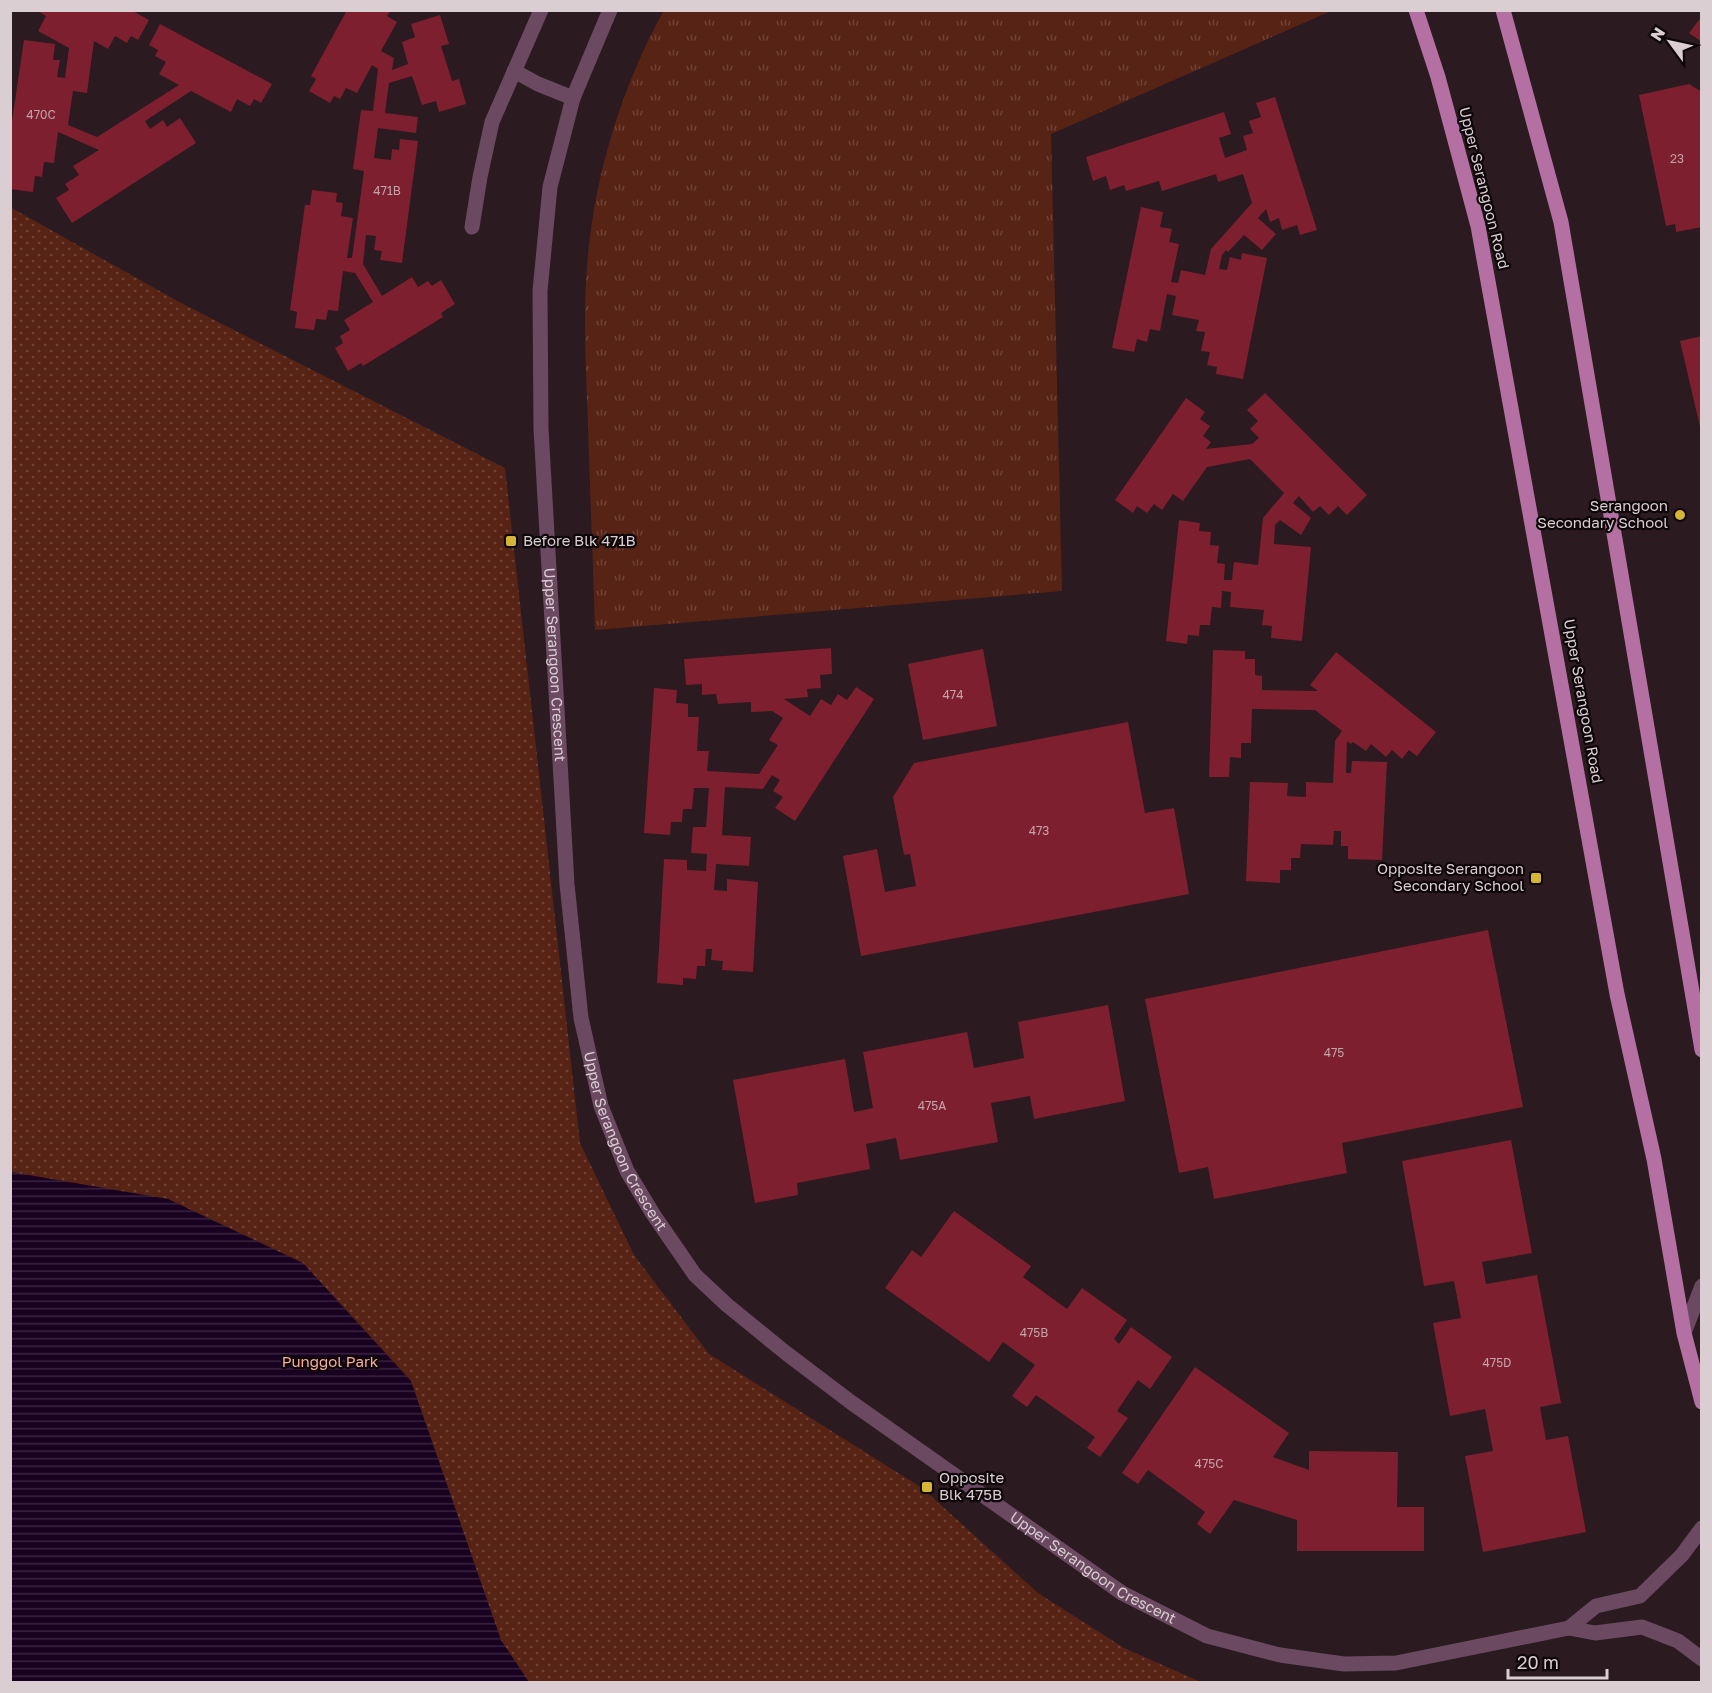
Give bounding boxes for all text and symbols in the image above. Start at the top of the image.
north arrow [1640,12,1700,72]
text: N [1646,23,1669,44]
street label: Upper Serangoon Road [1456,105,1514,271]
house number: 470C [26,107,56,122]
house number: 23 [1670,151,1684,166]
house number: 471B [373,183,401,198]
place label: Serangoon Secondary School [1537,496,1668,531]
marker: Serangoon Secondary School [1673,508,1687,522]
place label: Before Blk 471B [523,531,636,549]
marker: Before Blk 471B [504,534,518,548]
street label: Upper Serangoon Crescent [541,567,570,762]
street label: Upper Serangoon Road [1561,617,1607,784]
house number: 474 [942,687,964,702]
house number: 473 [1029,823,1049,838]
place label: Opposite Serangoon Secondary School [1377,859,1524,894]
marker: Opposite Serangoon Secondary School [1529,871,1543,885]
house number: 475 [1324,1045,1344,1060]
street label: Upper Serangoon Crescent [581,1049,672,1234]
house number: 475A [918,1098,946,1113]
house number: 475B [1020,1325,1048,1340]
park label: Punggol Park [282,1352,379,1370]
house number: 475D [1482,1355,1512,1370]
house number: 475C [1195,1456,1223,1471]
place label: Opposite Blk 475B [939,1468,1005,1503]
marker: Opposite Blk 475B [920,1480,934,1494]
street label: Upper Serangoon Crescent [1007,1507,1179,1627]
scale bar [1508,1642,1607,1680]
text: 20 m [1517,1651,1559,1673]

